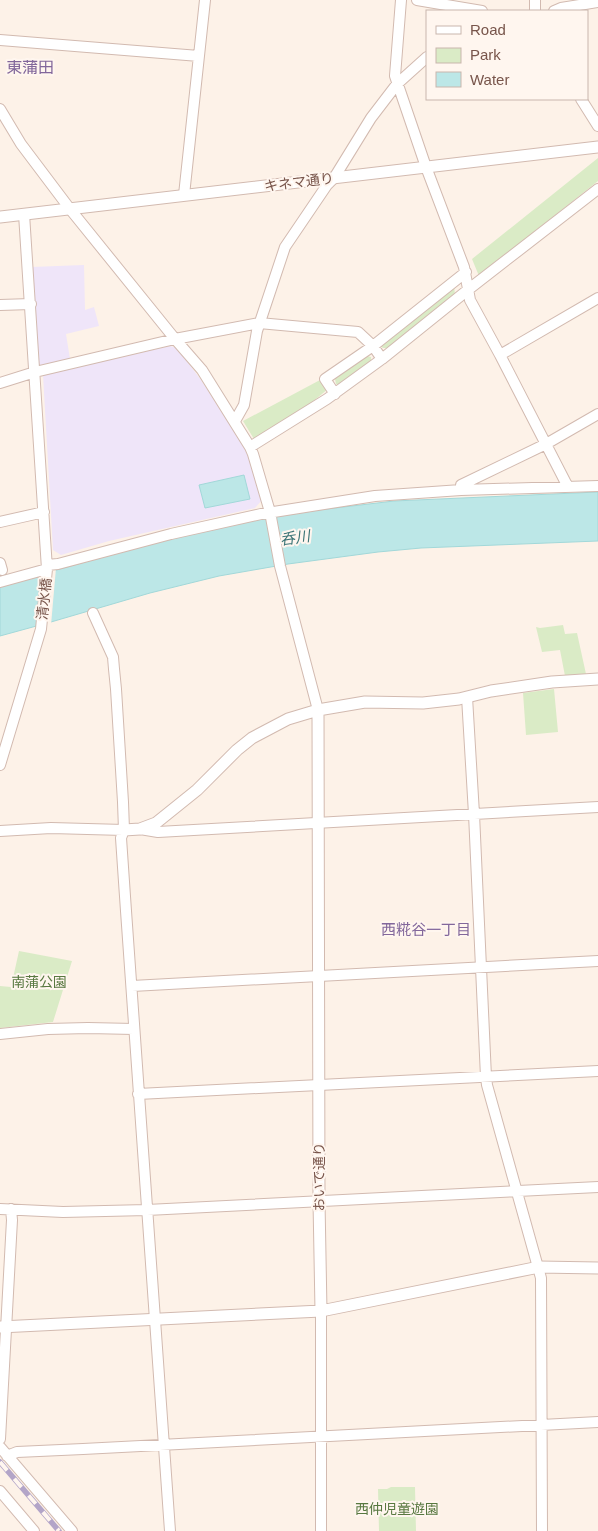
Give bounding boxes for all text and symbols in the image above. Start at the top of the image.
legend [426,10,588,100]
text: Road [470,21,506,38]
text: Park [470,46,501,63]
district label: 東蒲田 [6,59,54,76]
text: Water [470,71,509,88]
street label: キネマ通り [263,170,335,194]
water label: 呑川 [279,527,313,548]
street label: 清水橋 [34,577,54,621]
district label: 西糀谷一丁目 [381,921,471,938]
park label: 南蒲公園 [11,974,67,990]
street label: おいで通り [311,1142,327,1212]
park label: 西仲児童遊園 [355,1501,439,1517]

